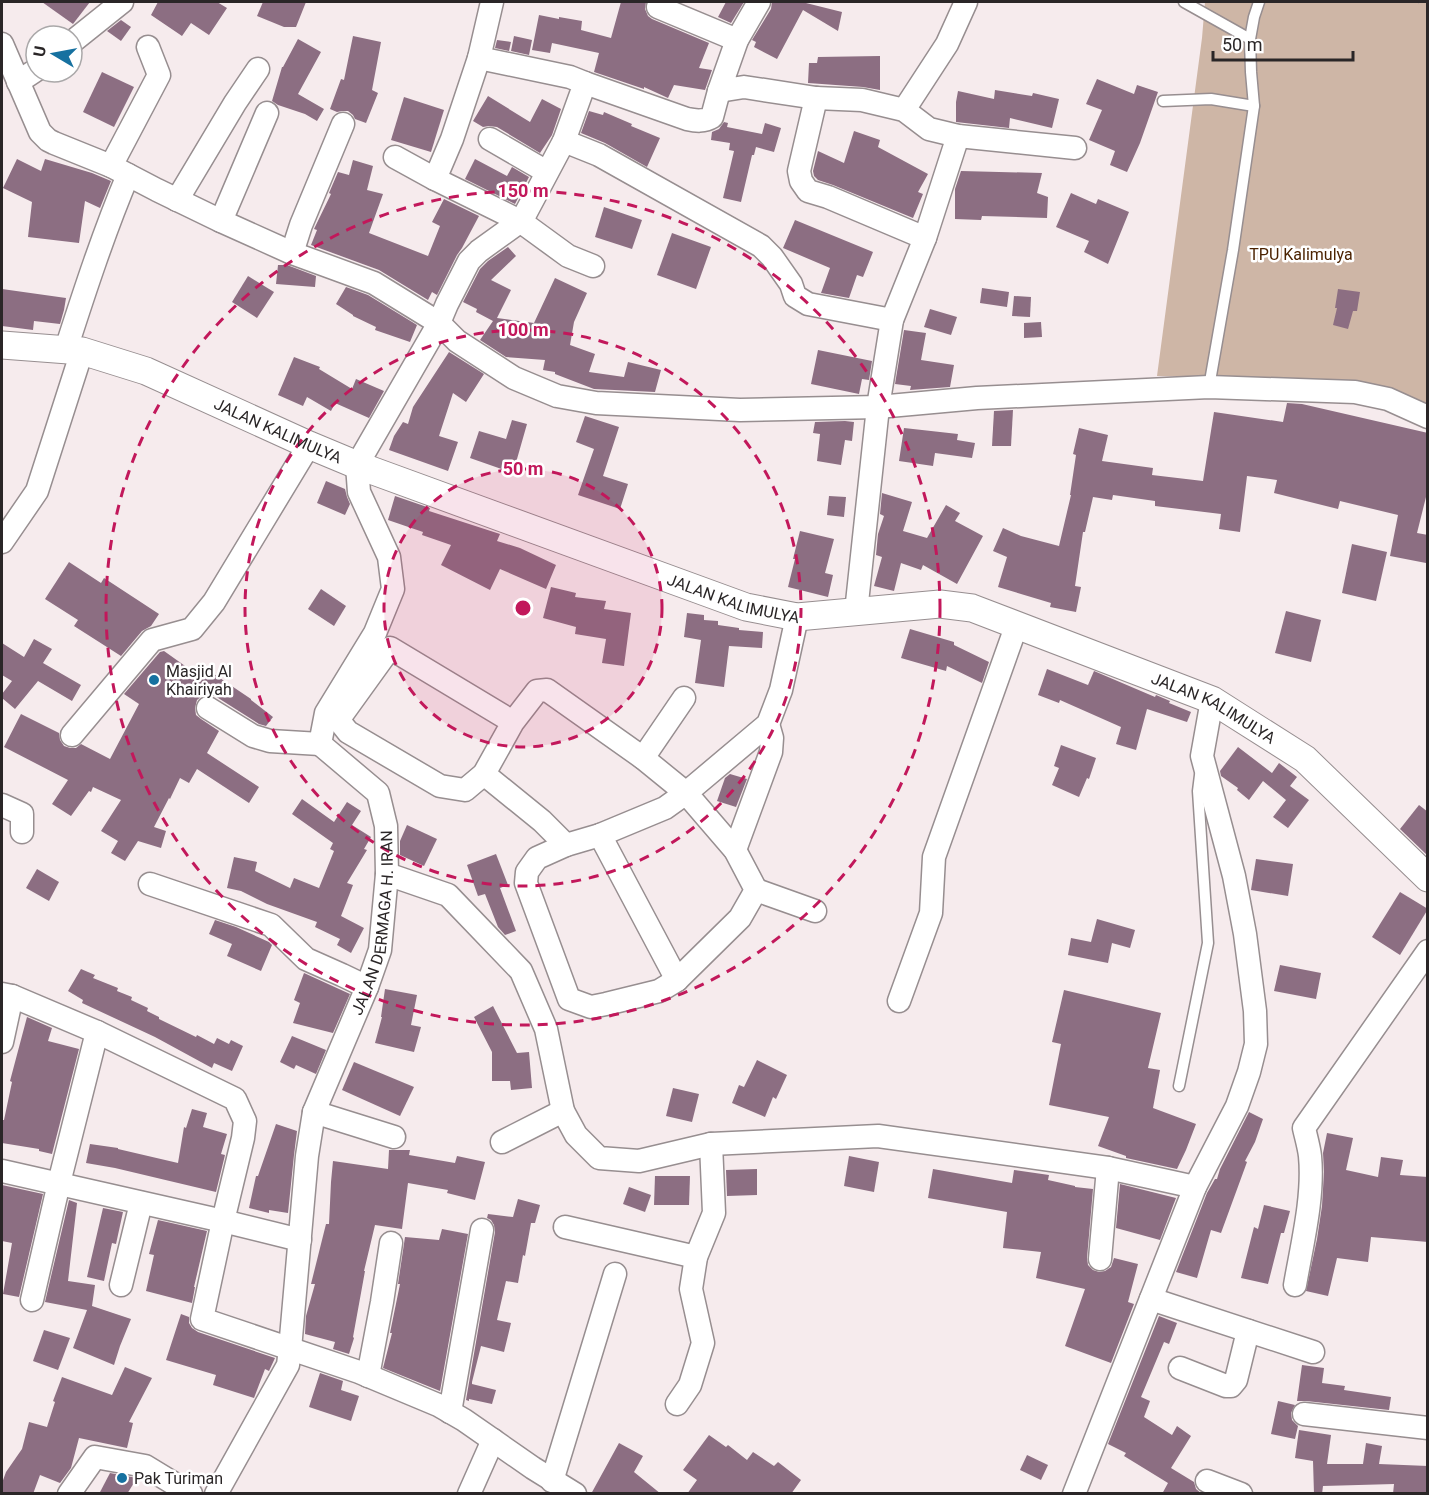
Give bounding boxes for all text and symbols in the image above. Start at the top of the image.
north arrow [24,24,84,84]
scale bar [1213,24,1352,62]
text: 50 m [1222,34,1262,55]
text: U [29,45,50,58]
text: 150 m [497,180,549,201]
park label: TPU Kalimulya [1249,245,1353,264]
text: 100 m [497,319,549,340]
street label: JALAN KALIMULYA [211,394,345,468]
text: 50 m [503,458,543,479]
street label: JALAN KALIMULYA [664,570,802,627]
centre of rings [513,598,533,618]
place label: Masjid Al Khairiyah [166,662,232,699]
street label: JALAN KALIMULYA [1149,669,1279,748]
marker: Masjid Al Khairiyah [147,673,161,687]
street label: JALAN DERMAGA H. IRAN [347,830,397,1018]
place label: Pak Turiman [134,1469,223,1488]
marker: Pak Turiman [115,1471,129,1485]

